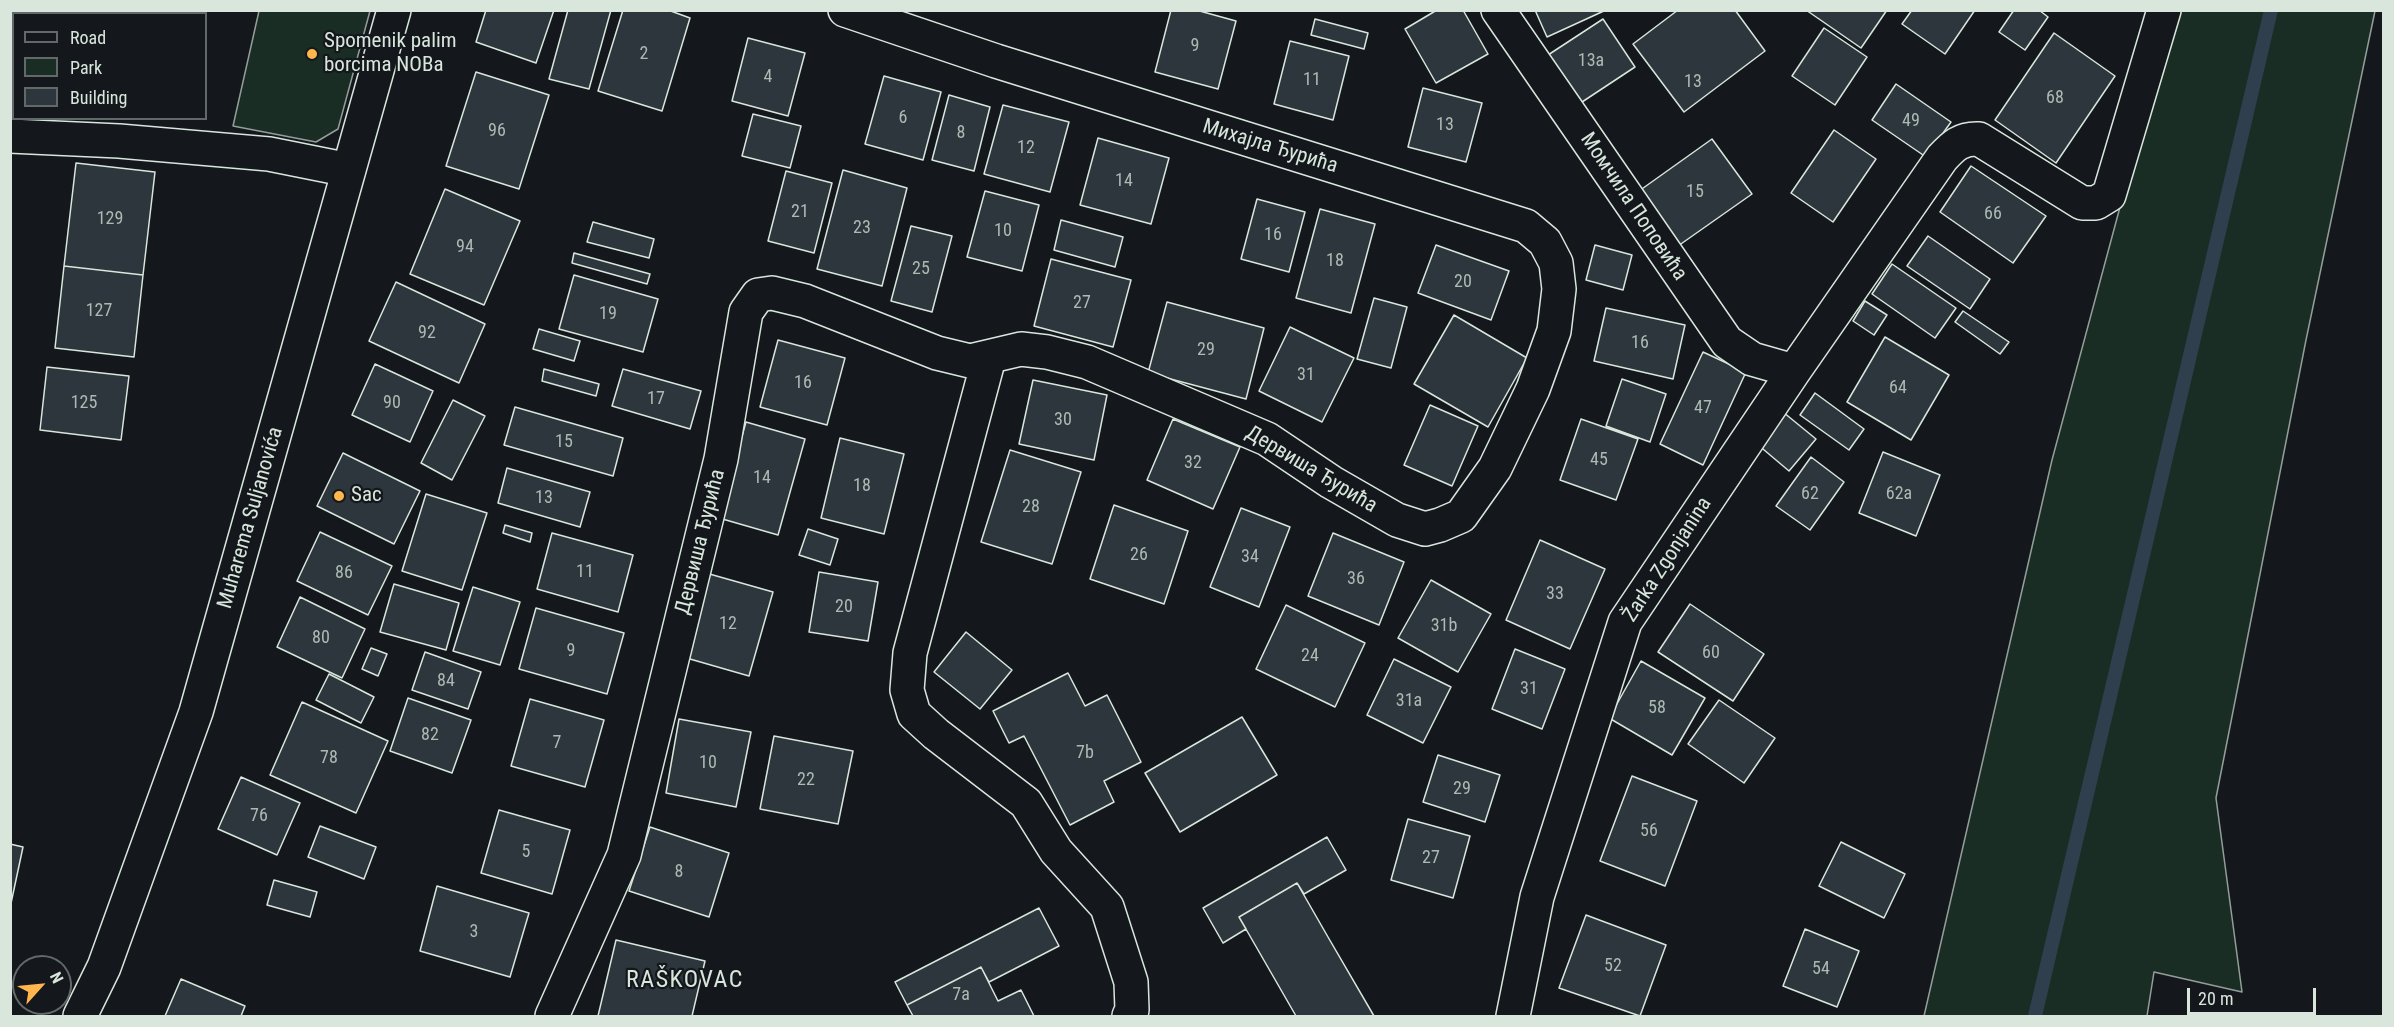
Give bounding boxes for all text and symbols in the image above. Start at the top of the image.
legend [12,12,207,120]
text: Road [70,27,106,48]
place label: Spomenik palim borcima NOBa [324,29,457,79]
house number: 9 [1191,35,1199,57]
house number: 2 [640,43,648,65]
marker: Spomenik palim borcima NOBa [305,47,319,61]
house number: 13a [1578,50,1604,72]
text: Park [70,57,102,78]
house number: 4 [764,66,772,88]
house number: 11 [1303,69,1321,91]
house number: 13 [1684,71,1702,93]
text: Building [70,87,127,108]
house number: 68 [2046,87,2064,109]
house number: 6 [899,107,907,129]
house number: 49 [1902,110,1920,132]
house number: 13 [1436,114,1454,136]
street label: Михајла Ђурића [1199,115,1341,179]
house number: 96 [488,120,506,142]
house number: 8 [957,122,965,144]
street label: Момчила Поповића [1574,128,1692,286]
house number: 12 [1017,137,1035,159]
house number: 14 [1115,170,1133,192]
house number: 15 [1686,181,1704,203]
house number: 21 [791,201,809,223]
house number: 66 [1984,203,2002,225]
house number: 129 [97,208,123,230]
house number: 23 [853,217,871,239]
house number: 10 [994,220,1012,242]
house number: 16 [1264,224,1282,246]
house number: 94 [456,236,474,258]
house number: 18 [1326,250,1344,272]
house number: 25 [912,258,930,280]
house number: 20 [1454,271,1472,293]
house number: 27 [1073,292,1091,314]
house number: 127 [86,300,112,322]
house number: 19 [599,303,617,325]
house number: 92 [418,322,436,344]
house number: 16 [1631,332,1649,354]
house number: 29 [1197,339,1215,361]
house number: 31 [1297,364,1315,386]
house number: 16 [794,372,812,394]
house number: 64 [1889,377,1907,399]
house number: 17 [647,388,665,410]
house number: 125 [71,392,97,414]
house number: 90 [383,392,401,414]
house number: 47 [1694,397,1712,419]
house number: 30 [1054,409,1072,431]
street label: Дервиша Ђурића [1241,421,1381,519]
street label: Muharema Suljanovića [213,424,289,612]
house number: 15 [555,431,573,453]
house number: 45 [1590,449,1608,471]
house number: 32 [1184,452,1202,474]
street label: Дервиша Ђурића [671,467,731,617]
house number: 14 [753,467,771,489]
house number: 18 [853,475,871,497]
place label: Sac [351,483,382,509]
house number: 62 [1801,483,1819,505]
house number: 62a [1886,483,1912,505]
house number: 13 [535,487,553,509]
marker: Sac [332,489,346,503]
street label: Žarka Zgonjanina [1618,493,1718,627]
house number: 28 [1022,496,1040,518]
house number: 26 [1130,544,1148,566]
house number: 34 [1241,546,1259,568]
house number: 11 [576,561,594,583]
house number: 86 [335,562,353,584]
house number: 36 [1347,568,1365,590]
house number: 33 [1546,583,1564,605]
house number: 20 [835,596,853,618]
house number: 12 [719,613,737,635]
house number: 31b [1431,615,1457,637]
house number: 80 [312,627,330,649]
house number: 9 [567,640,575,662]
house number: 60 [1702,642,1720,664]
house number: 24 [1301,645,1319,667]
house number: 84 [437,670,455,692]
house number: 31 [1520,678,1538,700]
house number: 31a [1396,690,1422,712]
house number: 58 [1648,697,1666,719]
house number: 82 [421,724,439,746]
house number: 7 [553,732,561,754]
house number: 7b [1076,742,1094,764]
house number: 78 [320,747,338,769]
house number: 10 [699,752,717,774]
house number: 22 [797,769,815,791]
house number: 29 [1453,778,1471,800]
house number: 76 [250,805,268,827]
house number: 56 [1640,820,1658,842]
house number: 5 [522,841,530,863]
house number: 27 [1422,847,1440,869]
house number: 8 [675,861,683,883]
house number: 3 [470,921,478,943]
north arrow [12,955,72,1015]
house number: 52 [1604,955,1622,977]
house number: 54 [1812,958,1830,980]
district label: RAŠKOVAC [626,967,744,995]
text: N [46,969,67,986]
scale bar [2190,976,2319,1014]
house number: 7a [952,984,970,1006]
text: 20 m [2198,988,2233,1009]

